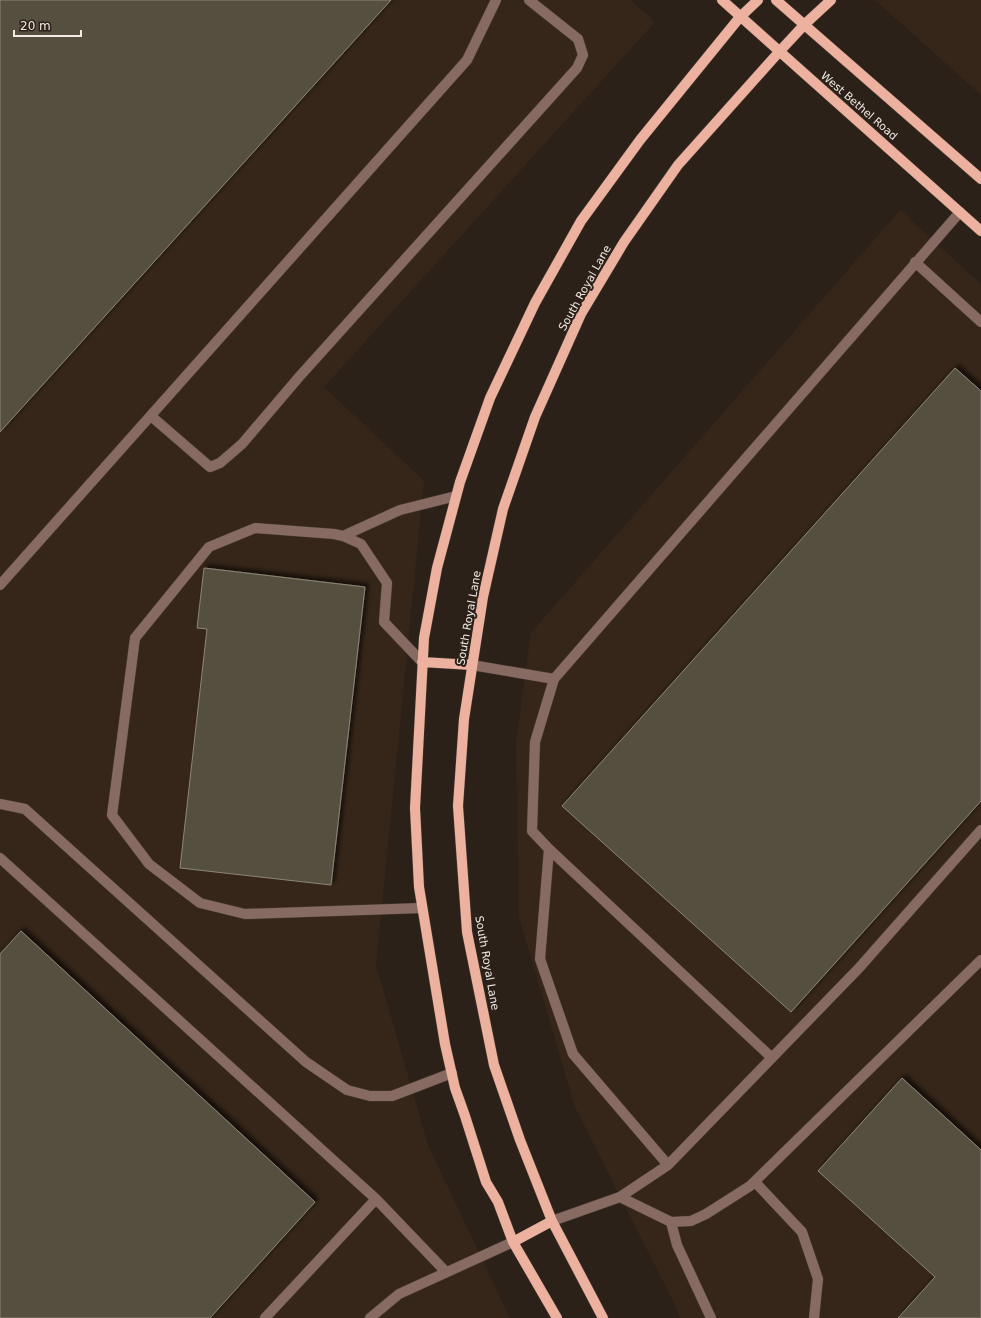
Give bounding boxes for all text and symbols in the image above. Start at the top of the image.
scale bar [14,12,81,38]
text: 20 m [20,19,51,33]
street label: West Bethel Road [818,69,900,143]
street label: South Royal Lane [556,243,614,333]
street label: South Royal Lane [454,569,484,666]
street label: South Royal Lane [472,915,502,1012]

